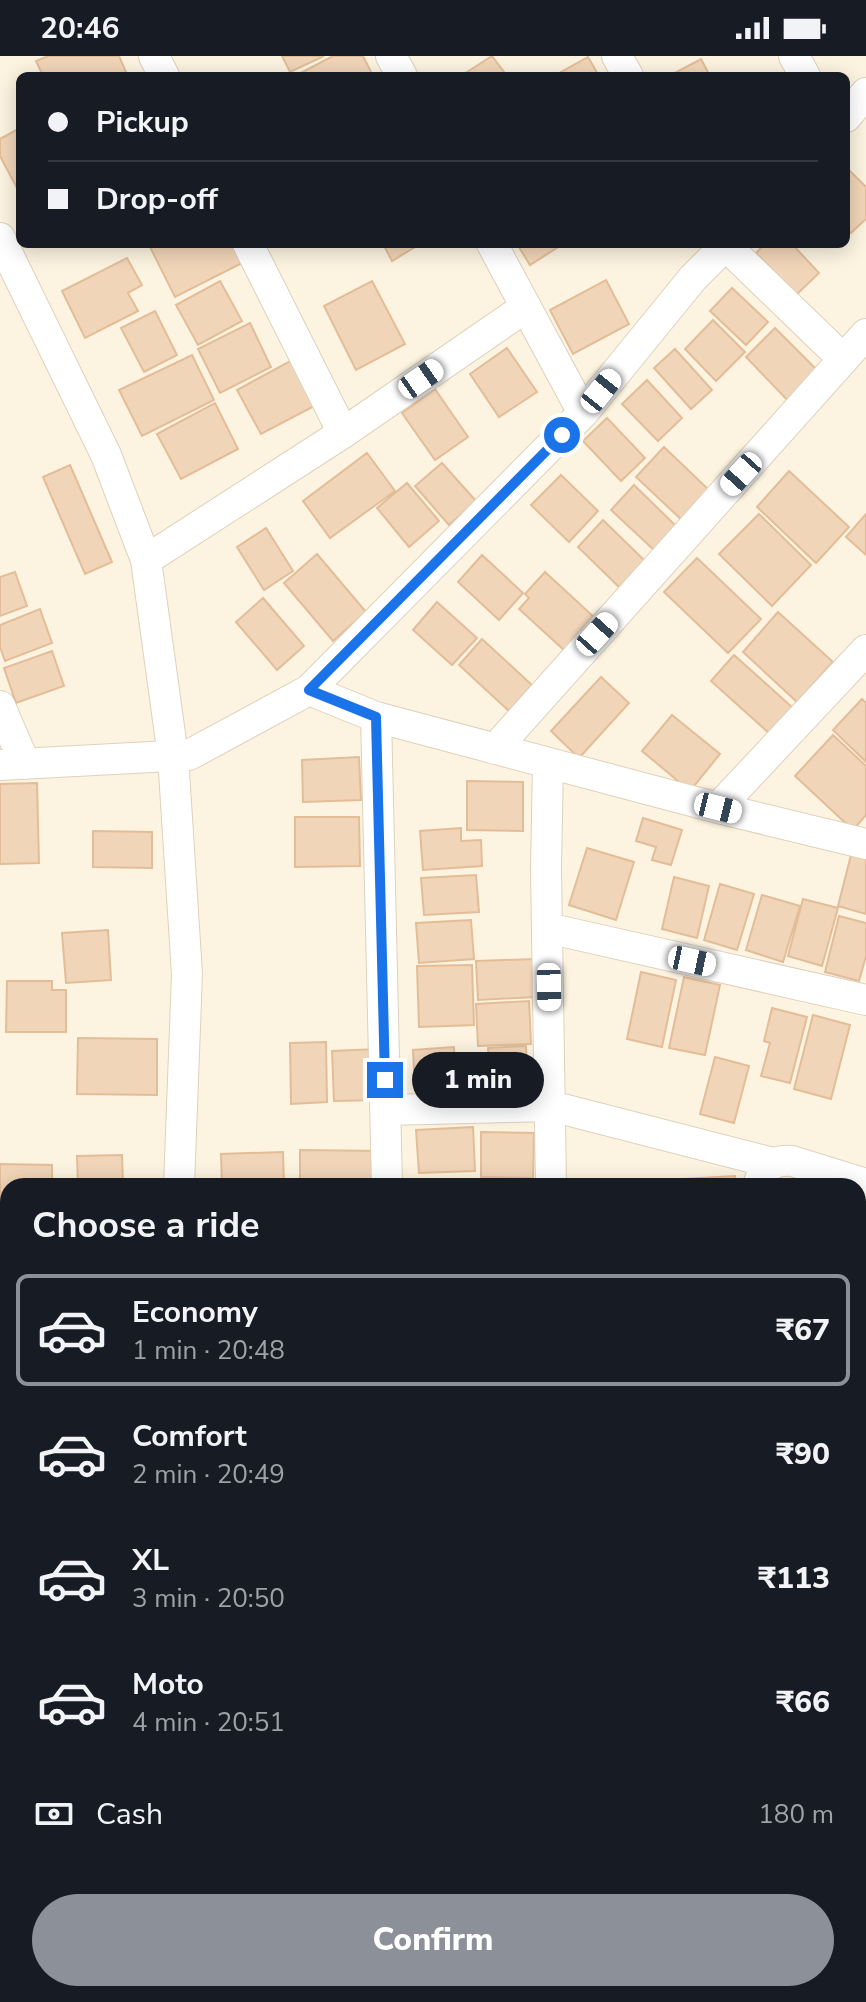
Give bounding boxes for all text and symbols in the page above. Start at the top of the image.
text: 20:46 [40,8,119,49]
text: Pickup [96,102,189,143]
text: Drop-off [96,179,218,220]
car [394,355,448,403]
car [577,365,625,417]
route start [544,417,580,453]
car [716,448,766,500]
car [572,608,622,660]
car [692,791,744,825]
car [666,944,718,978]
car [537,963,561,1011]
callout: 1 min [413,1052,545,1108]
route end [367,1062,403,1098]
text: 1 min [444,1062,512,1097]
text: Choose a ride [32,1201,260,1250]
text: Economy [132,1292,258,1333]
icon: car [36,1294,108,1366]
text: ₹67 [776,1310,830,1351]
text: 1 min · 20:48 [132,1333,285,1368]
text: Comfort [132,1416,247,1457]
icon: car [36,1418,108,1490]
text: ₹90 [776,1434,830,1475]
text: 2 min · 20:49 [132,1457,285,1492]
text: XL [132,1540,169,1581]
icon: car [36,1542,108,1614]
text: ₹113 [758,1558,830,1599]
text: 3 min · 20:50 [132,1581,285,1616]
text: Moto [132,1664,204,1705]
icon: car [36,1666,108,1738]
text: ₹66 [776,1682,830,1723]
text: 4 min · 20:51 [132,1705,285,1740]
icon: cash [32,1792,76,1836]
text: Cash [96,1794,163,1835]
text: 180 m [758,1797,834,1832]
button: Confirm [32,1894,834,1986]

